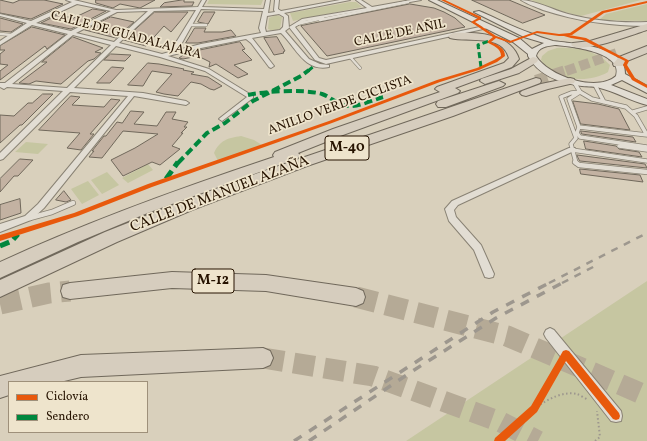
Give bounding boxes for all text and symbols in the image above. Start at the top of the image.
street label: CALLE DE GUADALAJARA [49,8,203,64]
street label: CALLE DE AÑIL [353,17,447,51]
street label: ANILLO VERDE CICLISTA [266,73,414,139]
road number: M-40 [325,136,369,160]
street label: CALLE DE MANUEL AZAÑA [128,153,312,237]
road number: M-12 [192,269,234,293]
legend [8,381,148,433]
text: Ciclovía [46,389,88,405]
text: Sendero [46,409,89,425]

